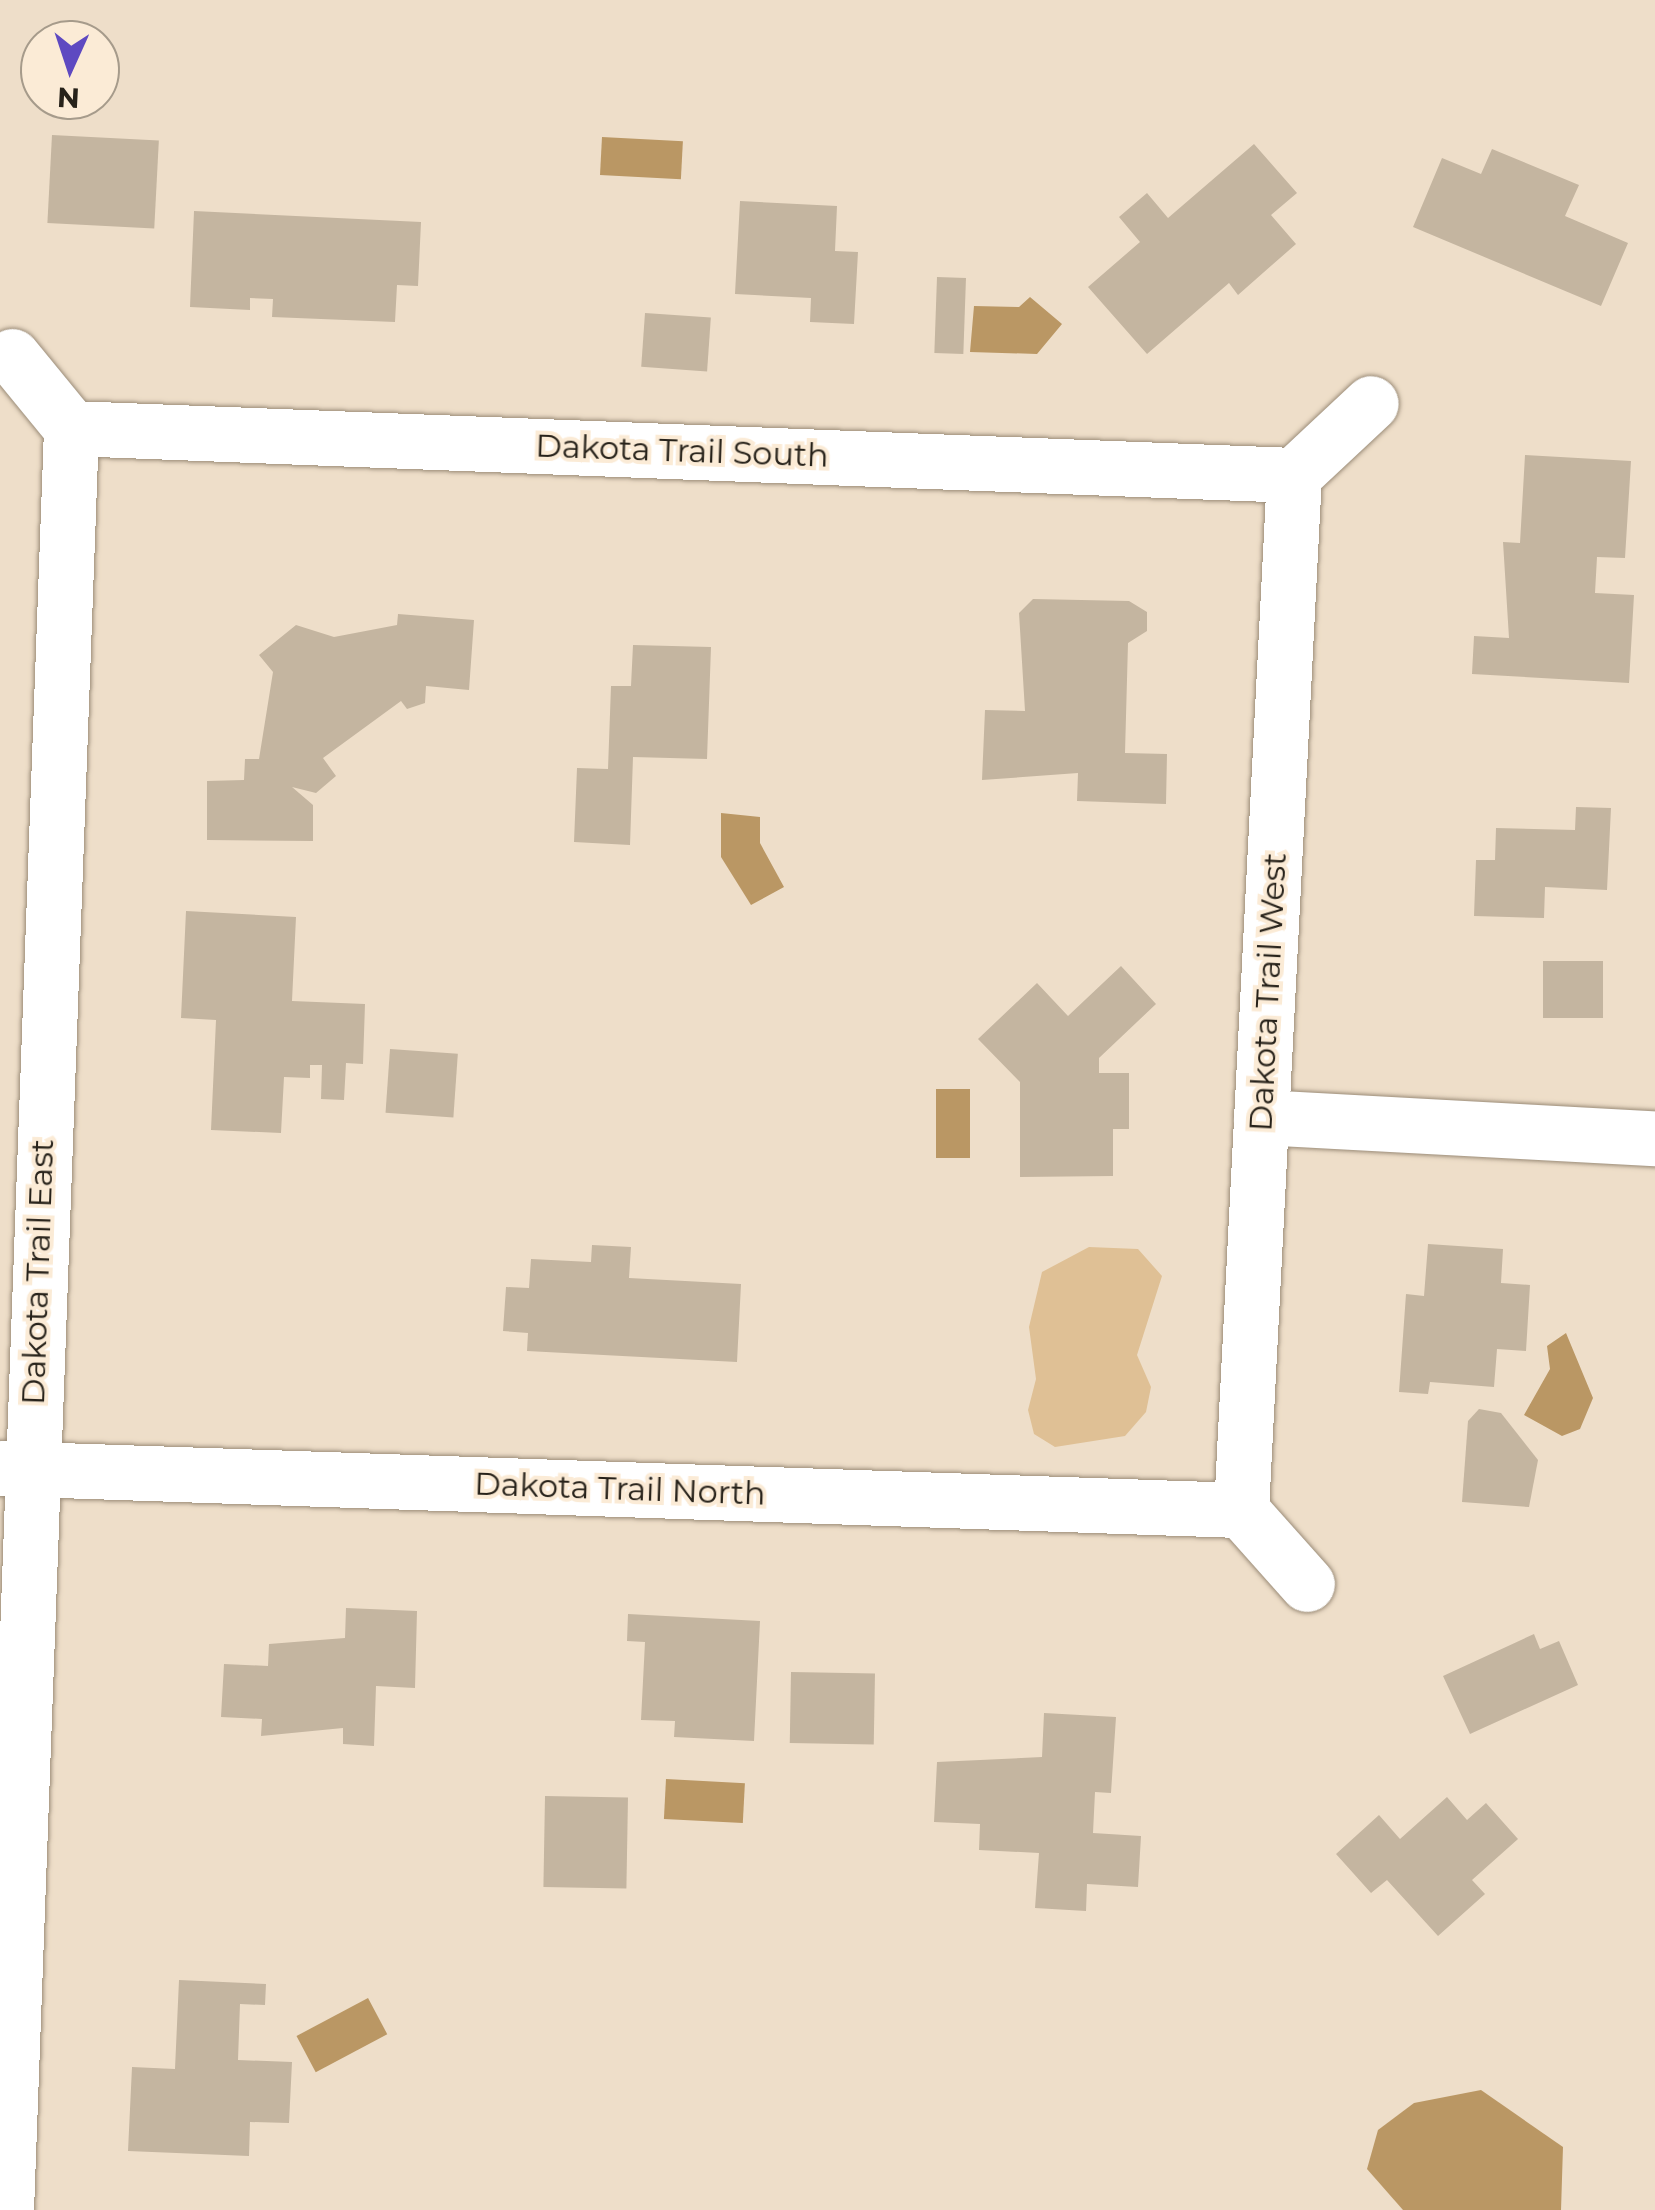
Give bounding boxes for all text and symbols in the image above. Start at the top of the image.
north arrow [20,20,120,120]
text: N [56,80,81,116]
street label: Dakota Trail South [535,427,829,475]
street label: Dakota Trail West [1242,852,1294,1132]
street label: Dakota Trail East [14,1138,62,1406]
street label: Dakota Trail North [474,1465,766,1513]

